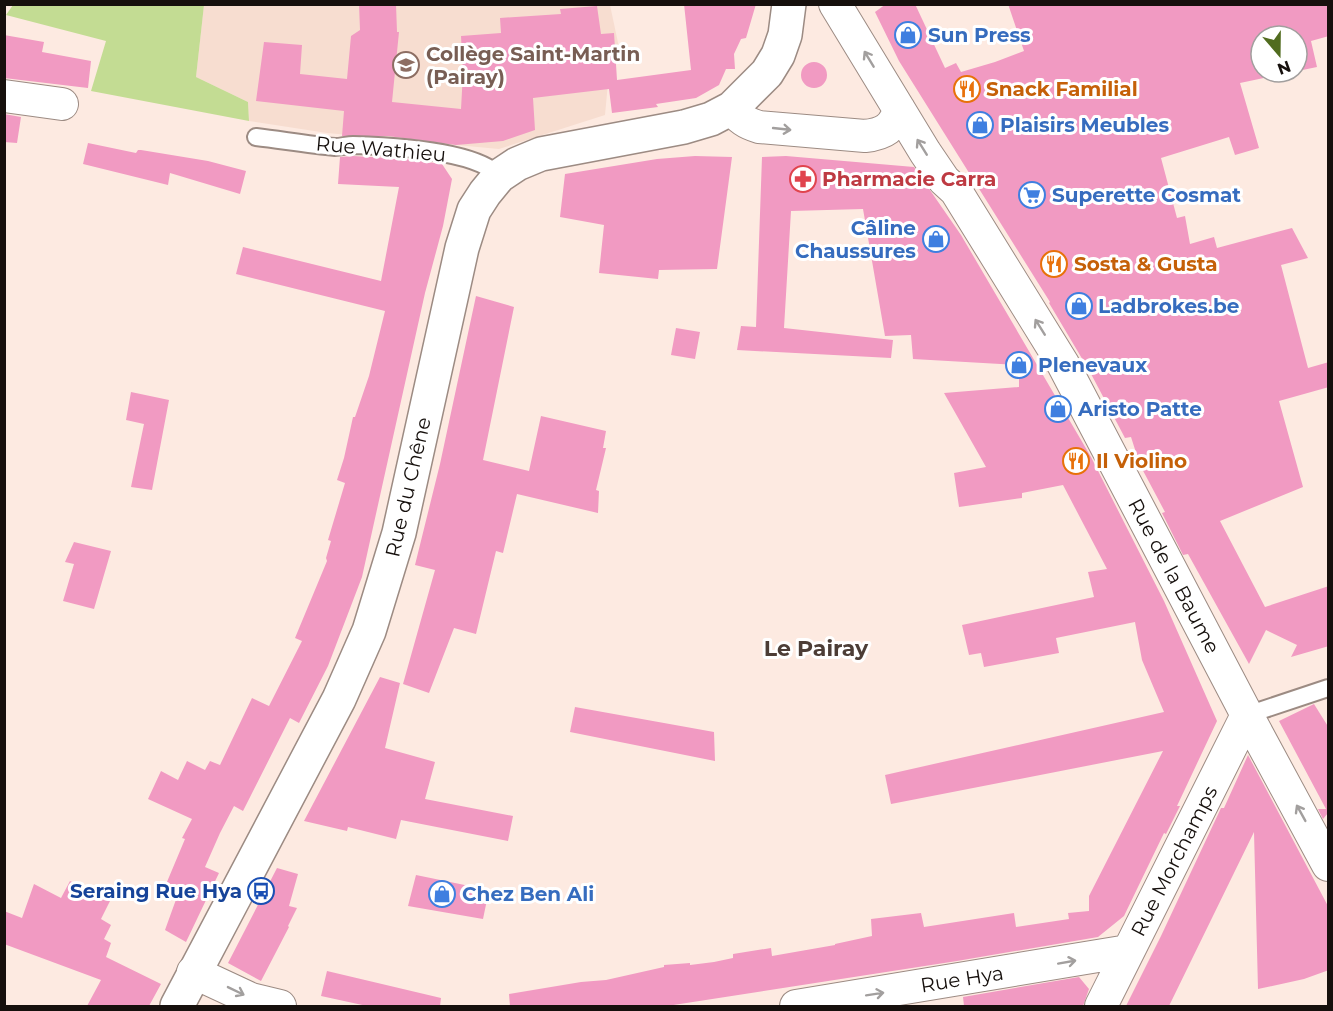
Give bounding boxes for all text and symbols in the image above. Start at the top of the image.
shop icon: Sun Press [893,20,923,50]
place label: Sun Press [928,23,1031,47]
north arrow [1249,24,1309,84]
place label: Collège Saint-Martin (Pairay) [426,42,640,89]
school or university icon: Collège Saint-Martin (Pairay) [391,50,421,80]
one-way arrow [863,51,875,68]
text: N [1275,56,1293,79]
restaurant icon: Snack Familial [952,74,982,104]
place label: Snack Familial [986,77,1138,101]
shop icon: Plaisirs Meubles [965,110,995,140]
place label: Plaisirs Meubles [1000,113,1169,137]
one-way arrow [772,124,792,135]
street label: Rue Wathieu [315,131,447,167]
one-way arrow [915,139,927,156]
pharmacy icon: Pharmacie Carra [788,164,818,194]
place label: Pharmacie Carra [822,167,996,191]
supermarket icon: Superette Cosmat [1017,180,1047,210]
place label: Superette Cosmat [1052,183,1241,207]
place label: Câline Chaussures [795,216,916,263]
shop icon: Câline Chaussures [921,224,951,254]
restaurant icon: Sosta & Gusta [1039,249,1069,279]
place label: Sosta & Gusta [1074,252,1218,276]
shop icon: Ladbrokes.be [1064,291,1094,321]
place label: Ladbrokes.be [1098,294,1239,318]
one-way arrow [1033,319,1045,336]
shop icon: Plenevaux [1004,350,1034,380]
place label: Plenevaux [1038,353,1147,377]
shop icon: Aristo Patte [1043,394,1073,424]
place label: Aristo Patte [1077,397,1202,421]
street label: Rue du Chêne [380,415,436,559]
restaurant icon: Il Violino [1061,446,1091,476]
place label: Il Violino [1096,449,1187,473]
street label: Rue de la Baume [1123,494,1225,658]
district label: Le Pairay [764,635,869,662]
street label: Rue Morchamps [1126,782,1222,940]
one-way arrow [1295,805,1307,822]
bus stop icon: Seraing Rue Hya [246,876,276,906]
place label: Seraing Rue Hya [70,879,242,903]
shop icon: Chez Ben Ali [427,879,457,909]
place label: Chez Ben Ali [462,882,594,906]
one-way arrow [1057,956,1076,967]
street label: Rue Hya [919,961,1005,997]
one-way arrow [227,986,245,998]
one-way arrow [864,988,884,999]

